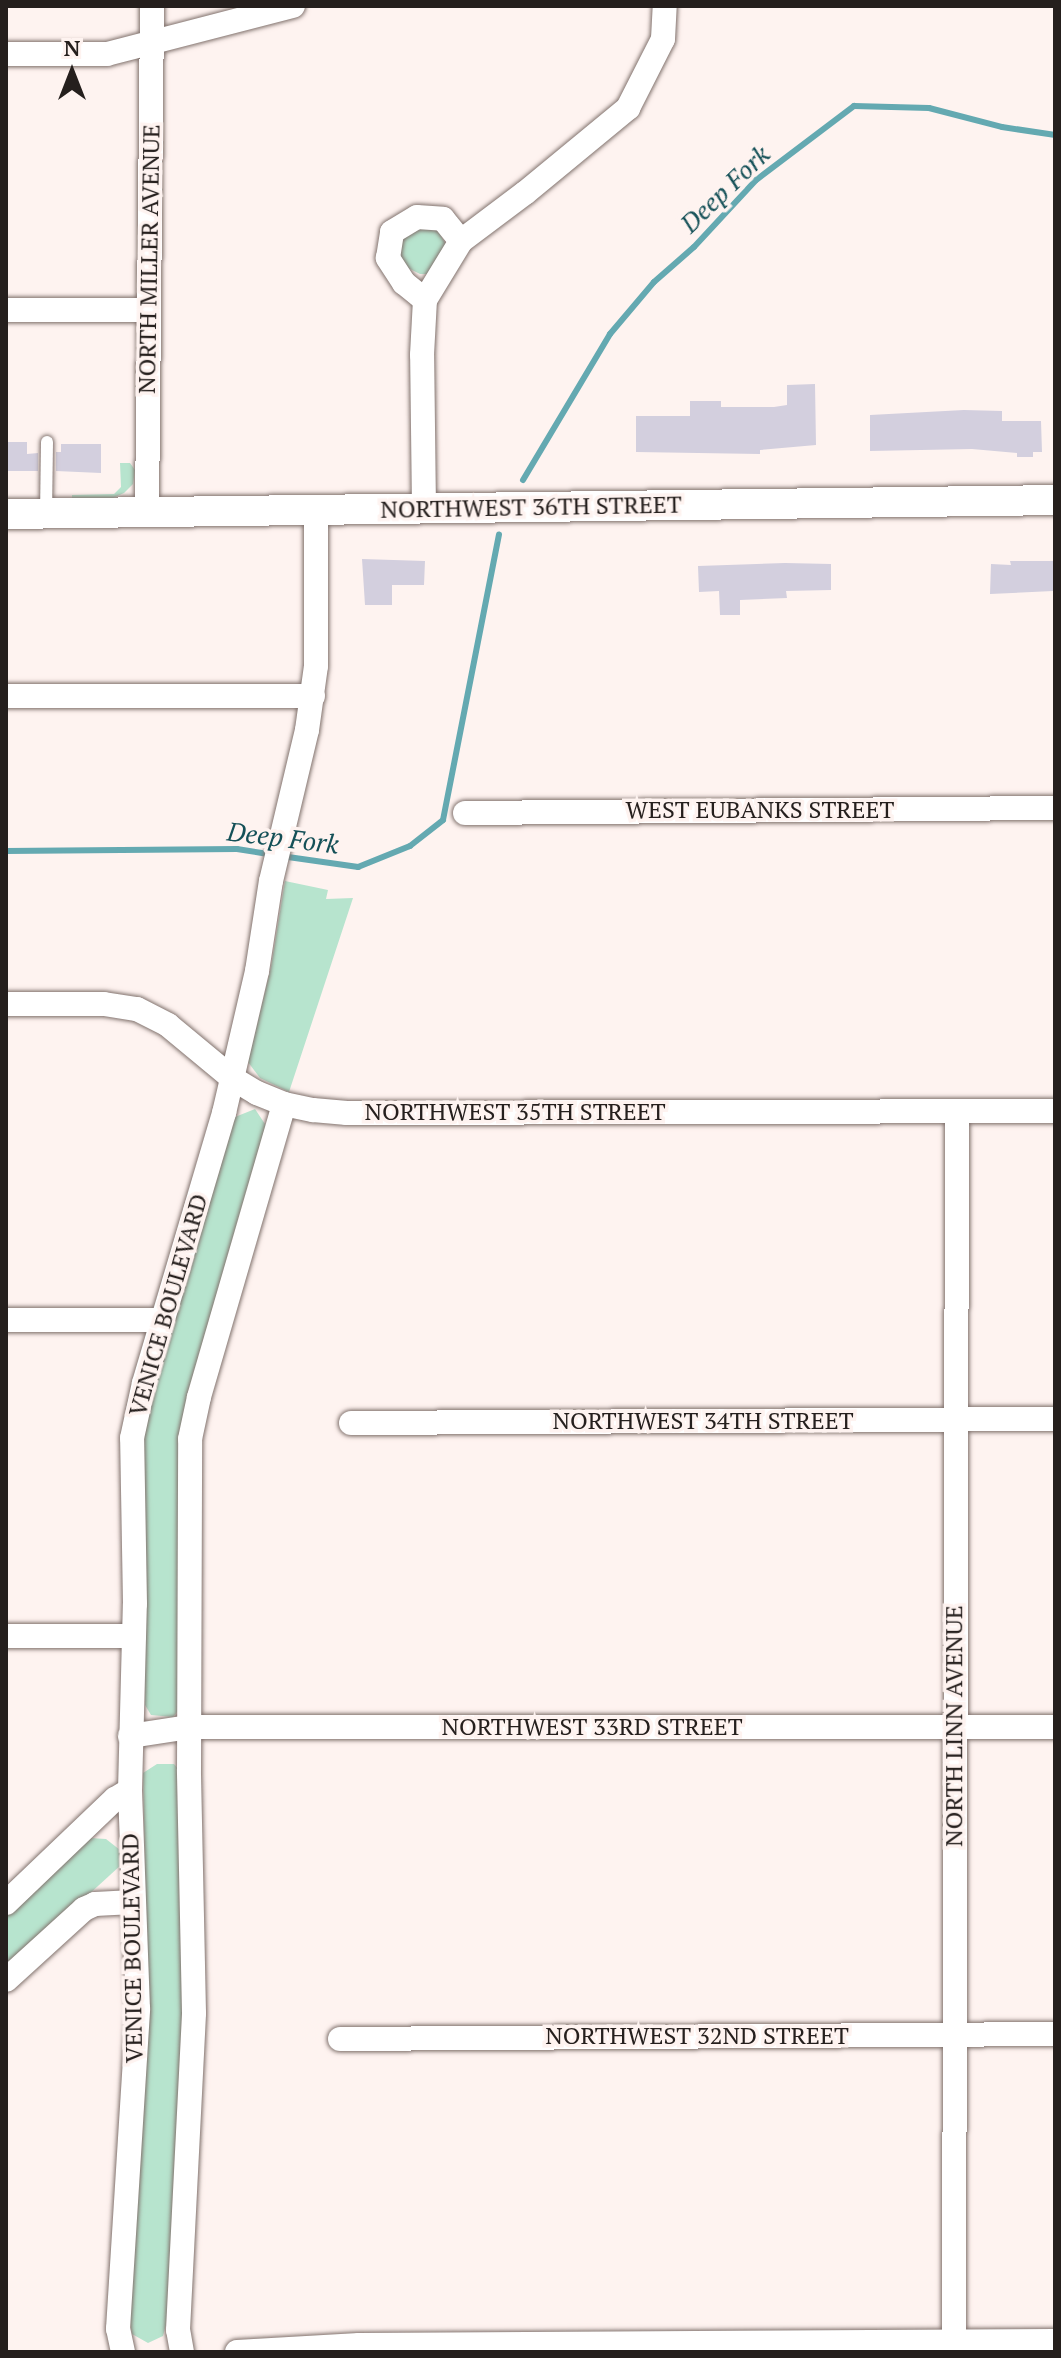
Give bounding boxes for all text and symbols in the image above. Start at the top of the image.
north arrow [32,32,112,112]
text: N [64,33,80,62]
street label: NORTH MILLER AVENUE [132,124,166,394]
water label: Deep Fork [674,139,776,239]
street label: NORTHWEST 36TH STREET [380,490,682,524]
street label: WEST EUBANKS STREET [626,796,894,824]
water label: Deep Fork [226,816,340,860]
street label: NORTHWEST 35TH STREET [364,1098,666,1126]
street label: VENICE BOULEVARD [122,1190,214,1420]
street label: NORTHWEST 34TH STREET [552,1407,854,1435]
street label: NORTH LINN AVENUE [940,1605,968,1847]
street label: NORTHWEST 33RD STREET [441,1713,743,1741]
street label: VENICE BOULEVARD [116,1833,148,2063]
street label: NORTHWEST 32ND STREET [545,2022,849,2050]

